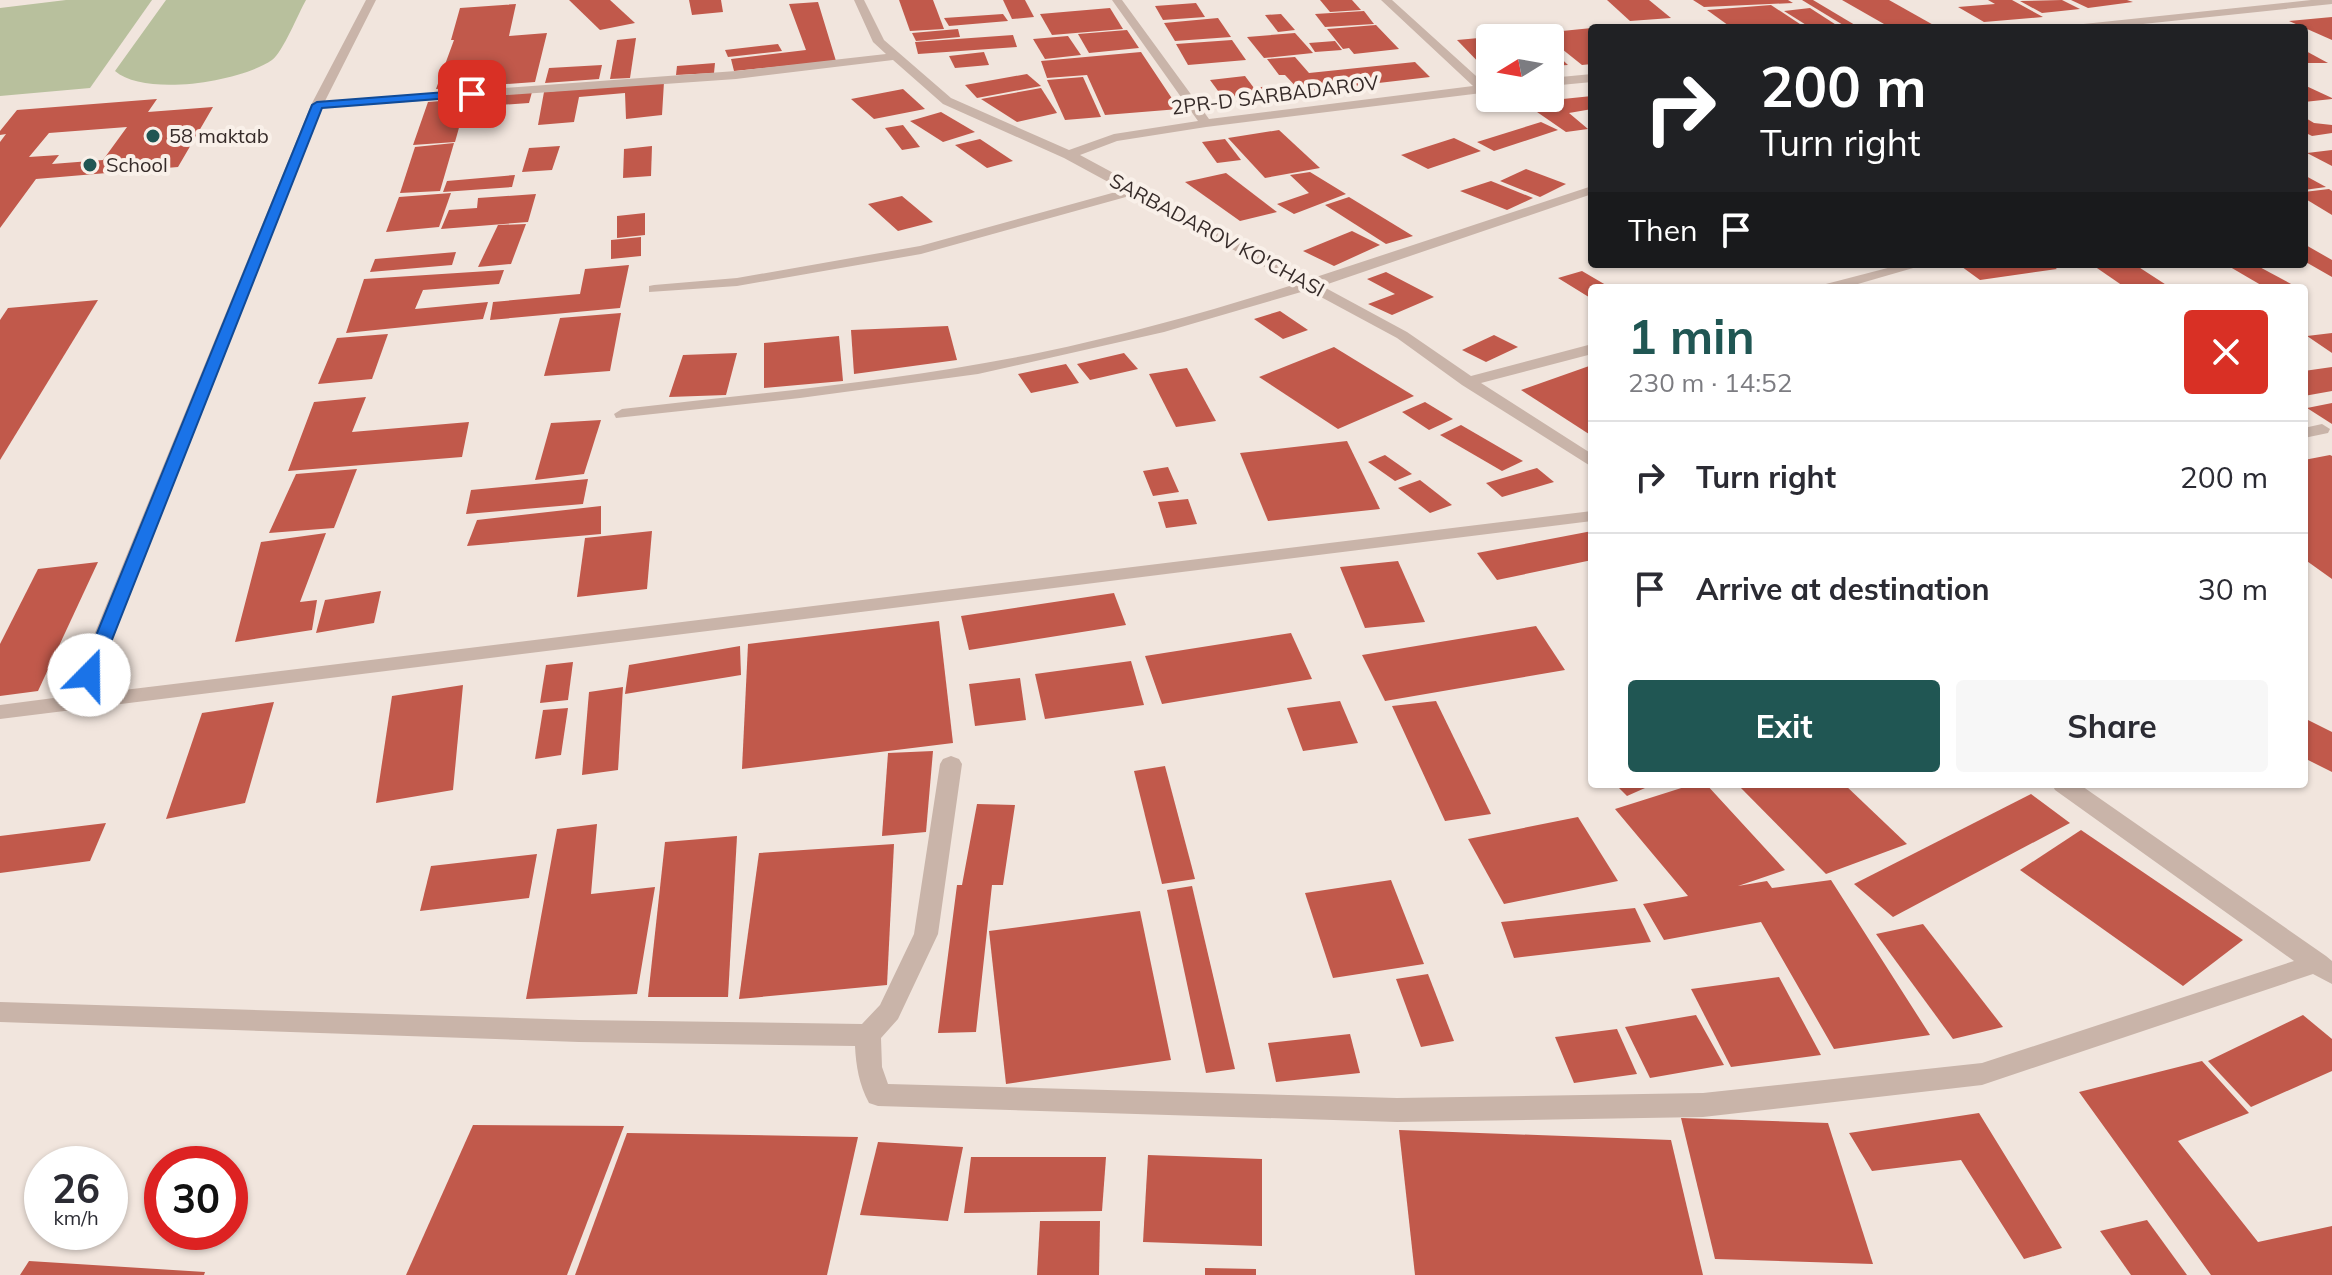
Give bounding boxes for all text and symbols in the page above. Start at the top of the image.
north arrow [1476,24,1564,112]
map controls [1476,24,1564,112]
text: 200 m [1760,51,1927,121]
icon: right [1628,56,1732,160]
pin [438,60,506,128]
street label: 2PR-D SARBADAROV [1170,69,1380,120]
icon: arrive [450,72,494,116]
text: Turn right [1760,120,1921,165]
place label: 58 maktab [169,123,269,148]
marker: 58 maktab [144,127,162,145]
place label: School [106,152,168,177]
marker: School [81,156,99,174]
street label: SARBADAROV KO'CHASI [1106,167,1329,302]
icon: arrive [1714,208,1758,252]
text: Then [1628,211,1698,249]
text: 1 min [1628,306,1755,366]
button: close [2184,310,2268,394]
text: 230 m · 14:52 [1628,366,1792,399]
icon: right [1628,455,1672,499]
text: Turn right [1696,458,1836,496]
text: 200 m [2180,458,2268,496]
icon: arrive [1628,567,1672,611]
text: Arrive at destination [1696,570,1990,608]
text: 30 m [2198,570,2268,608]
position arrow [47,633,131,717]
button: Exit [1628,680,1940,772]
button: Share [1956,680,2268,772]
speed limit sign: 30 [144,1146,248,1250]
text: 26 [52,1163,100,1213]
text: km/h [53,1205,99,1230]

